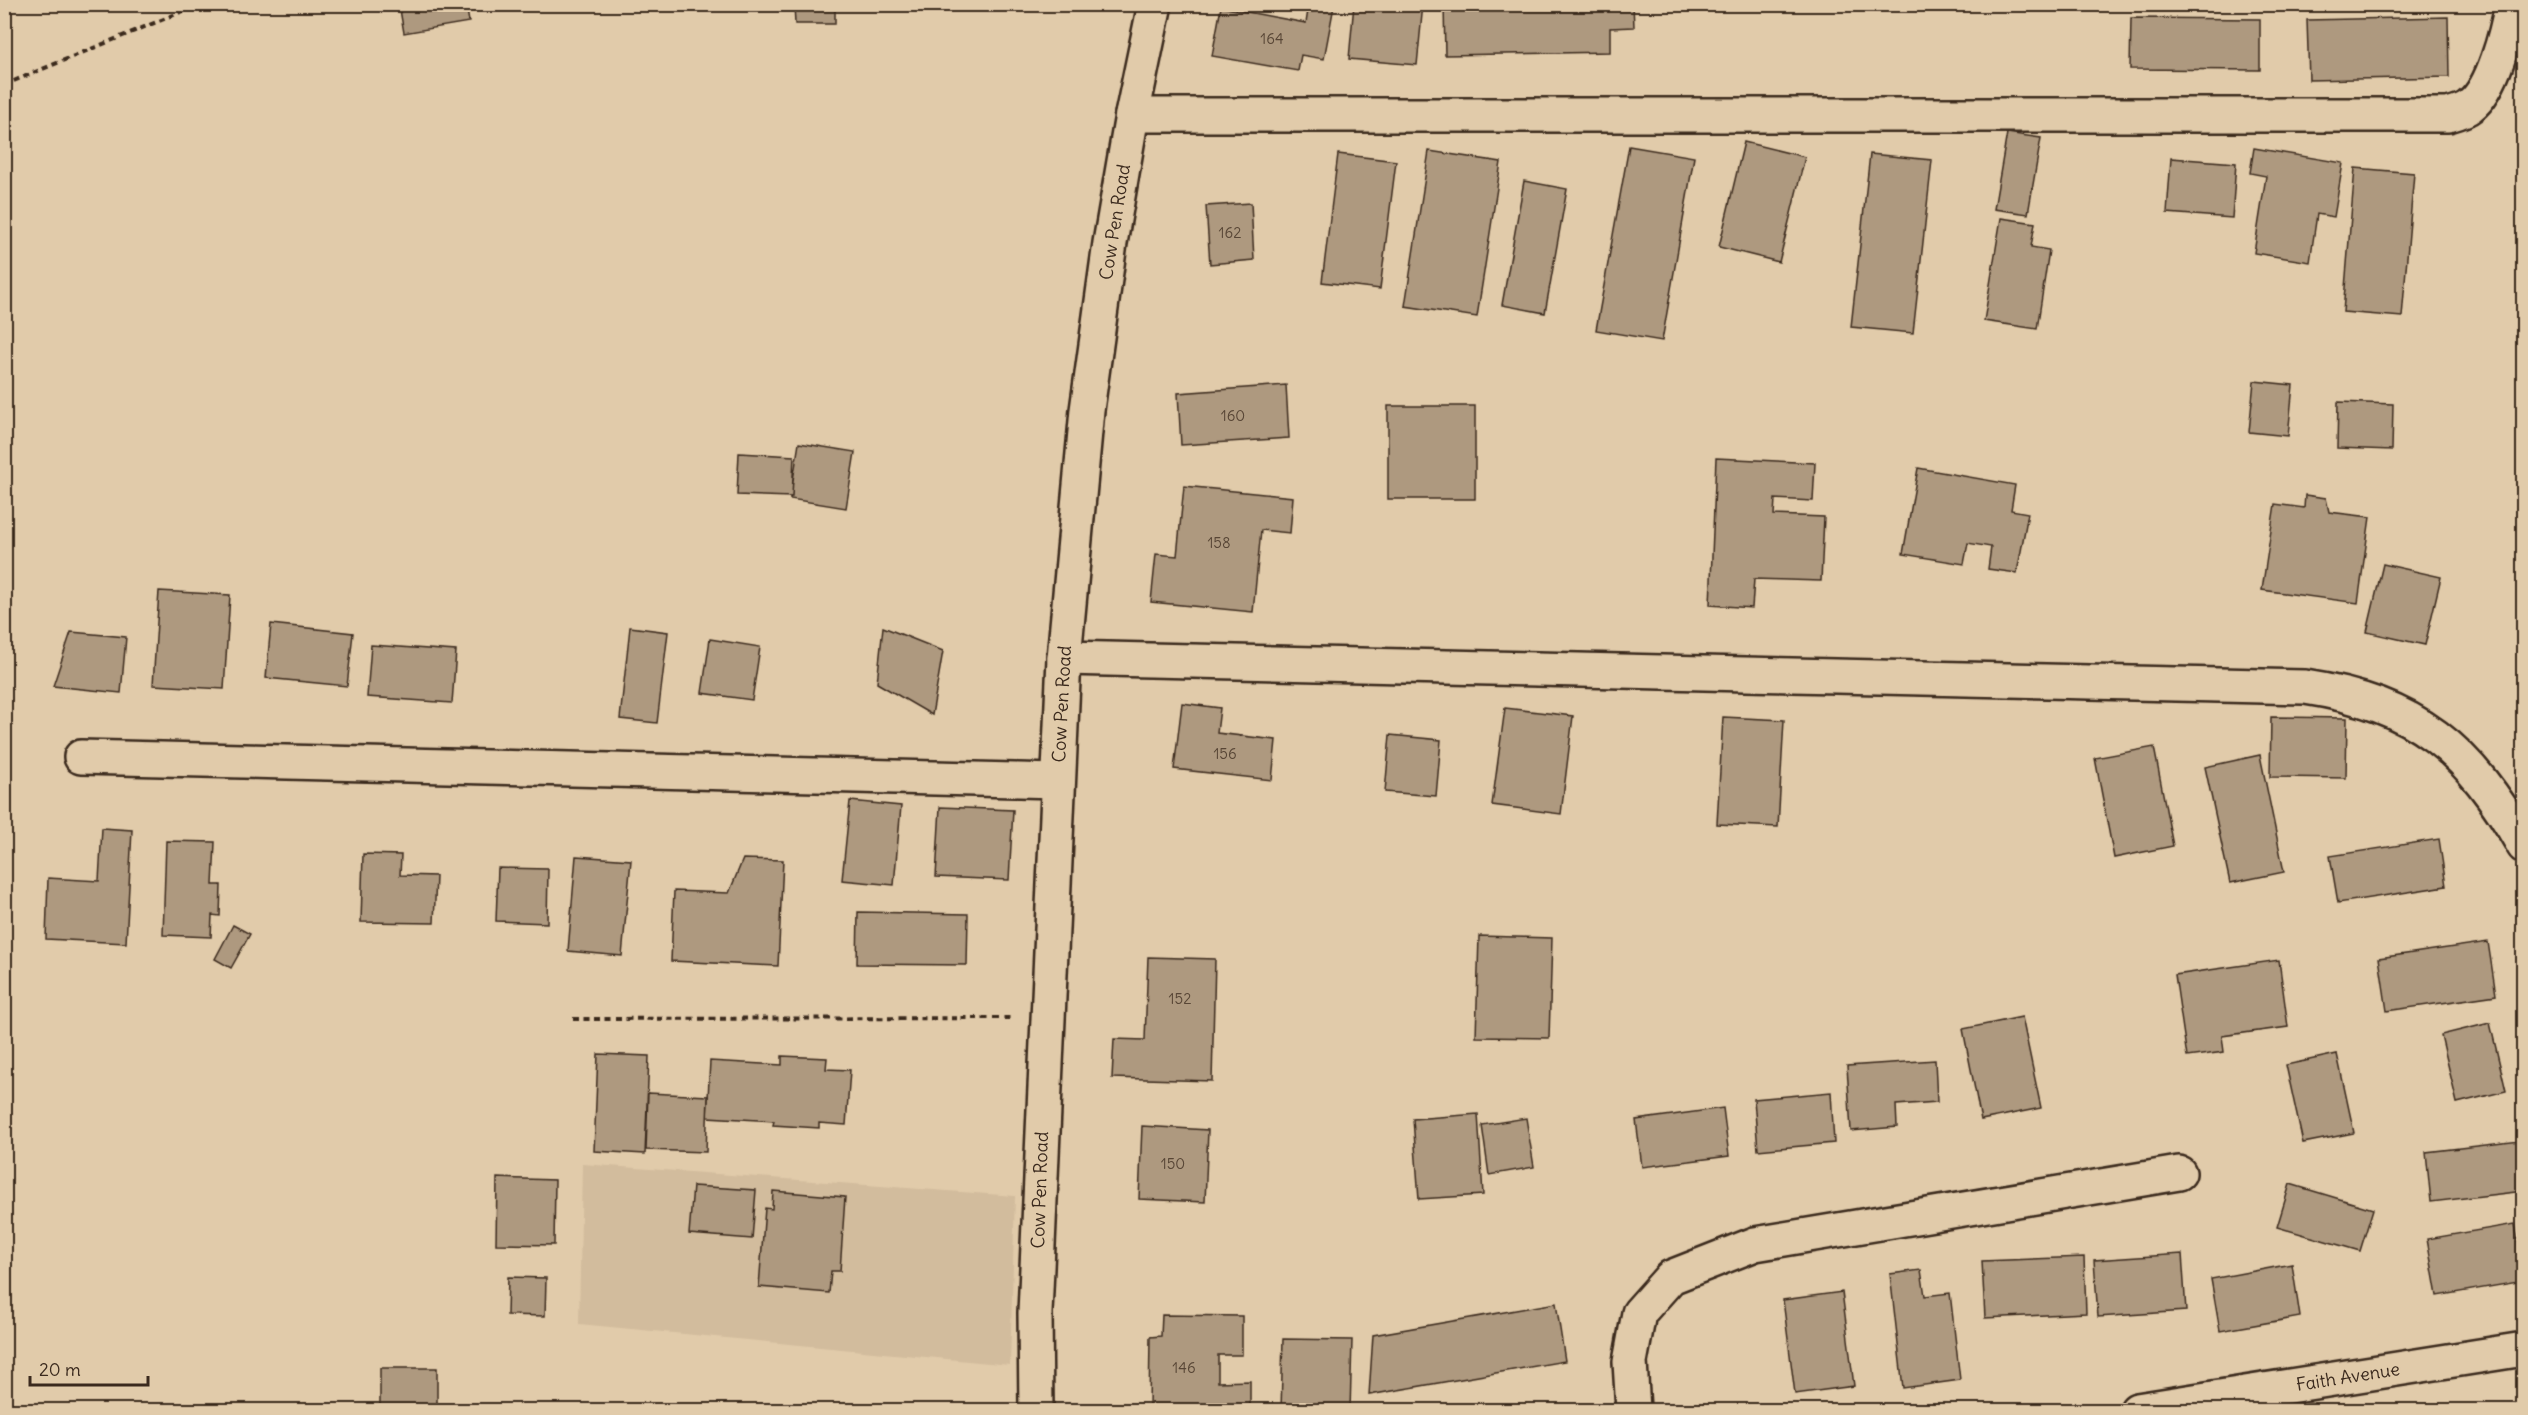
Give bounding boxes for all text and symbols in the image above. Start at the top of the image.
house number: 164 [1260,29,1284,48]
street label: Cow Pen Road [1094,162,1135,281]
house number: 162 [1219,223,1241,242]
house number: 160 [1221,406,1245,425]
house number: 158 [1207,533,1231,552]
street label: Cow Pen Road [1047,645,1076,763]
house number: 156 [1213,744,1237,763]
house number: 152 [1169,989,1191,1008]
street label: Cow Pen Road [1026,1131,1053,1249]
house number: 150 [1161,1154,1185,1173]
scale bar [30,1349,148,1387]
street label: Faith Avenue [2294,1357,2401,1396]
text: 20 m [39,1358,81,1381]
house number: 146 [1172,1358,1196,1377]

